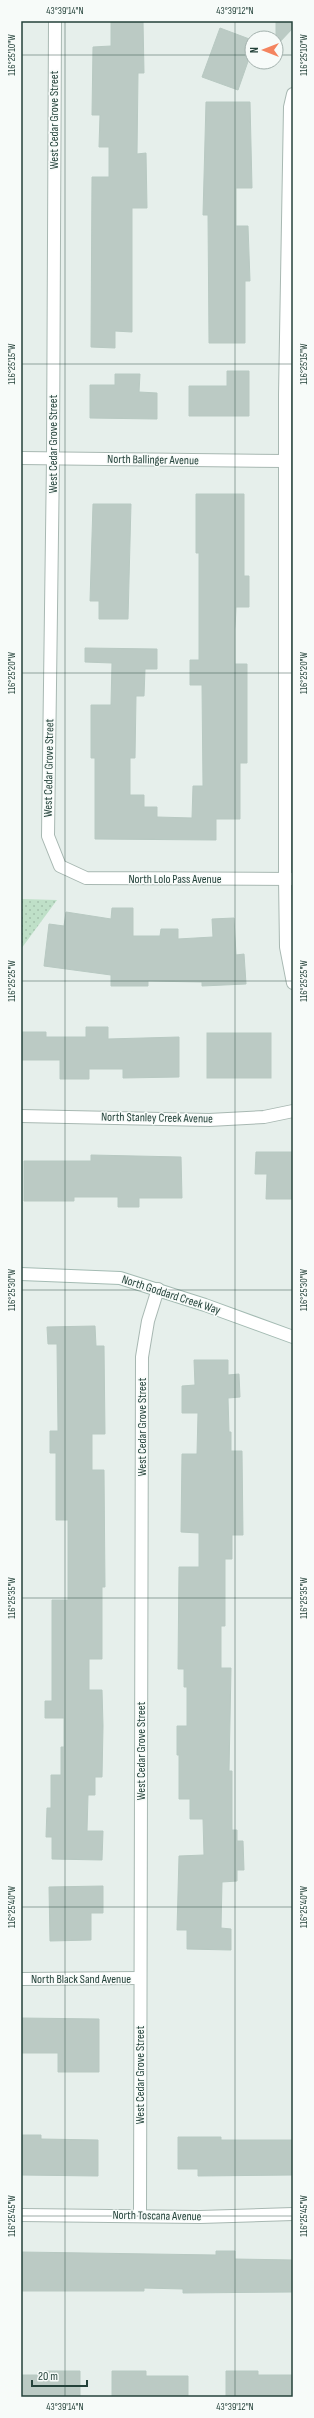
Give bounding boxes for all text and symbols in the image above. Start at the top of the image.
text: 43°39'14"N [46,5,84,17]
text: 43°39'12"N [216,5,254,17]
north arrow [244,30,284,70]
text: 116°25'10"W [6,34,18,76]
text: 116°25'10"W [298,34,310,76]
text: N [248,47,261,53]
street label: West Cedar Grove Street [47,70,62,169]
text: 116°25'15"W [6,343,18,385]
text: 116°25'15"W [298,343,310,385]
street label: West Cedar Grove Street [46,394,61,493]
street label: North Ballinger Avenue [107,452,199,468]
text: 116°25'20"W [6,651,18,694]
text: 116°25'20"W [298,651,310,694]
street label: West Cedar Grove Street [41,718,57,817]
street label: North Lolo Pass Avenue [128,872,222,887]
text: 116°25'25"W [6,960,18,1002]
text: 116°25'25"W [298,960,310,1002]
street label: North Stanley Creek Avenue [101,1110,213,1126]
text: 116°25'30"W [6,1268,18,1311]
text: 116°25'30"W [298,1268,310,1311]
street label: North Goddard Creek Way [120,1272,223,1318]
street label: West Cedar Grove Street [135,1377,150,1476]
text: 116°25'35"W [6,1577,18,1619]
text: 116°25'35"W [298,1577,310,1619]
street label: West Cedar Grove Street [134,1701,149,1800]
text: 116°25'40"W [6,1885,18,1928]
text: 116°25'40"W [298,1885,310,1928]
street label: North Black Sand Avenue [31,1972,131,1987]
street label: West Cedar Grove Street [133,2025,148,2124]
text: 116°25'45"W [6,2195,18,2237]
text: 116°25'45"W [298,2195,310,2237]
street label: North Toscana Avenue [112,2208,202,2224]
scale bar [32,2362,87,2388]
text: 20 m [38,2369,58,2384]
text: 43°39'14"N [46,2401,84,2413]
text: 43°39'12"N [216,2401,254,2413]

